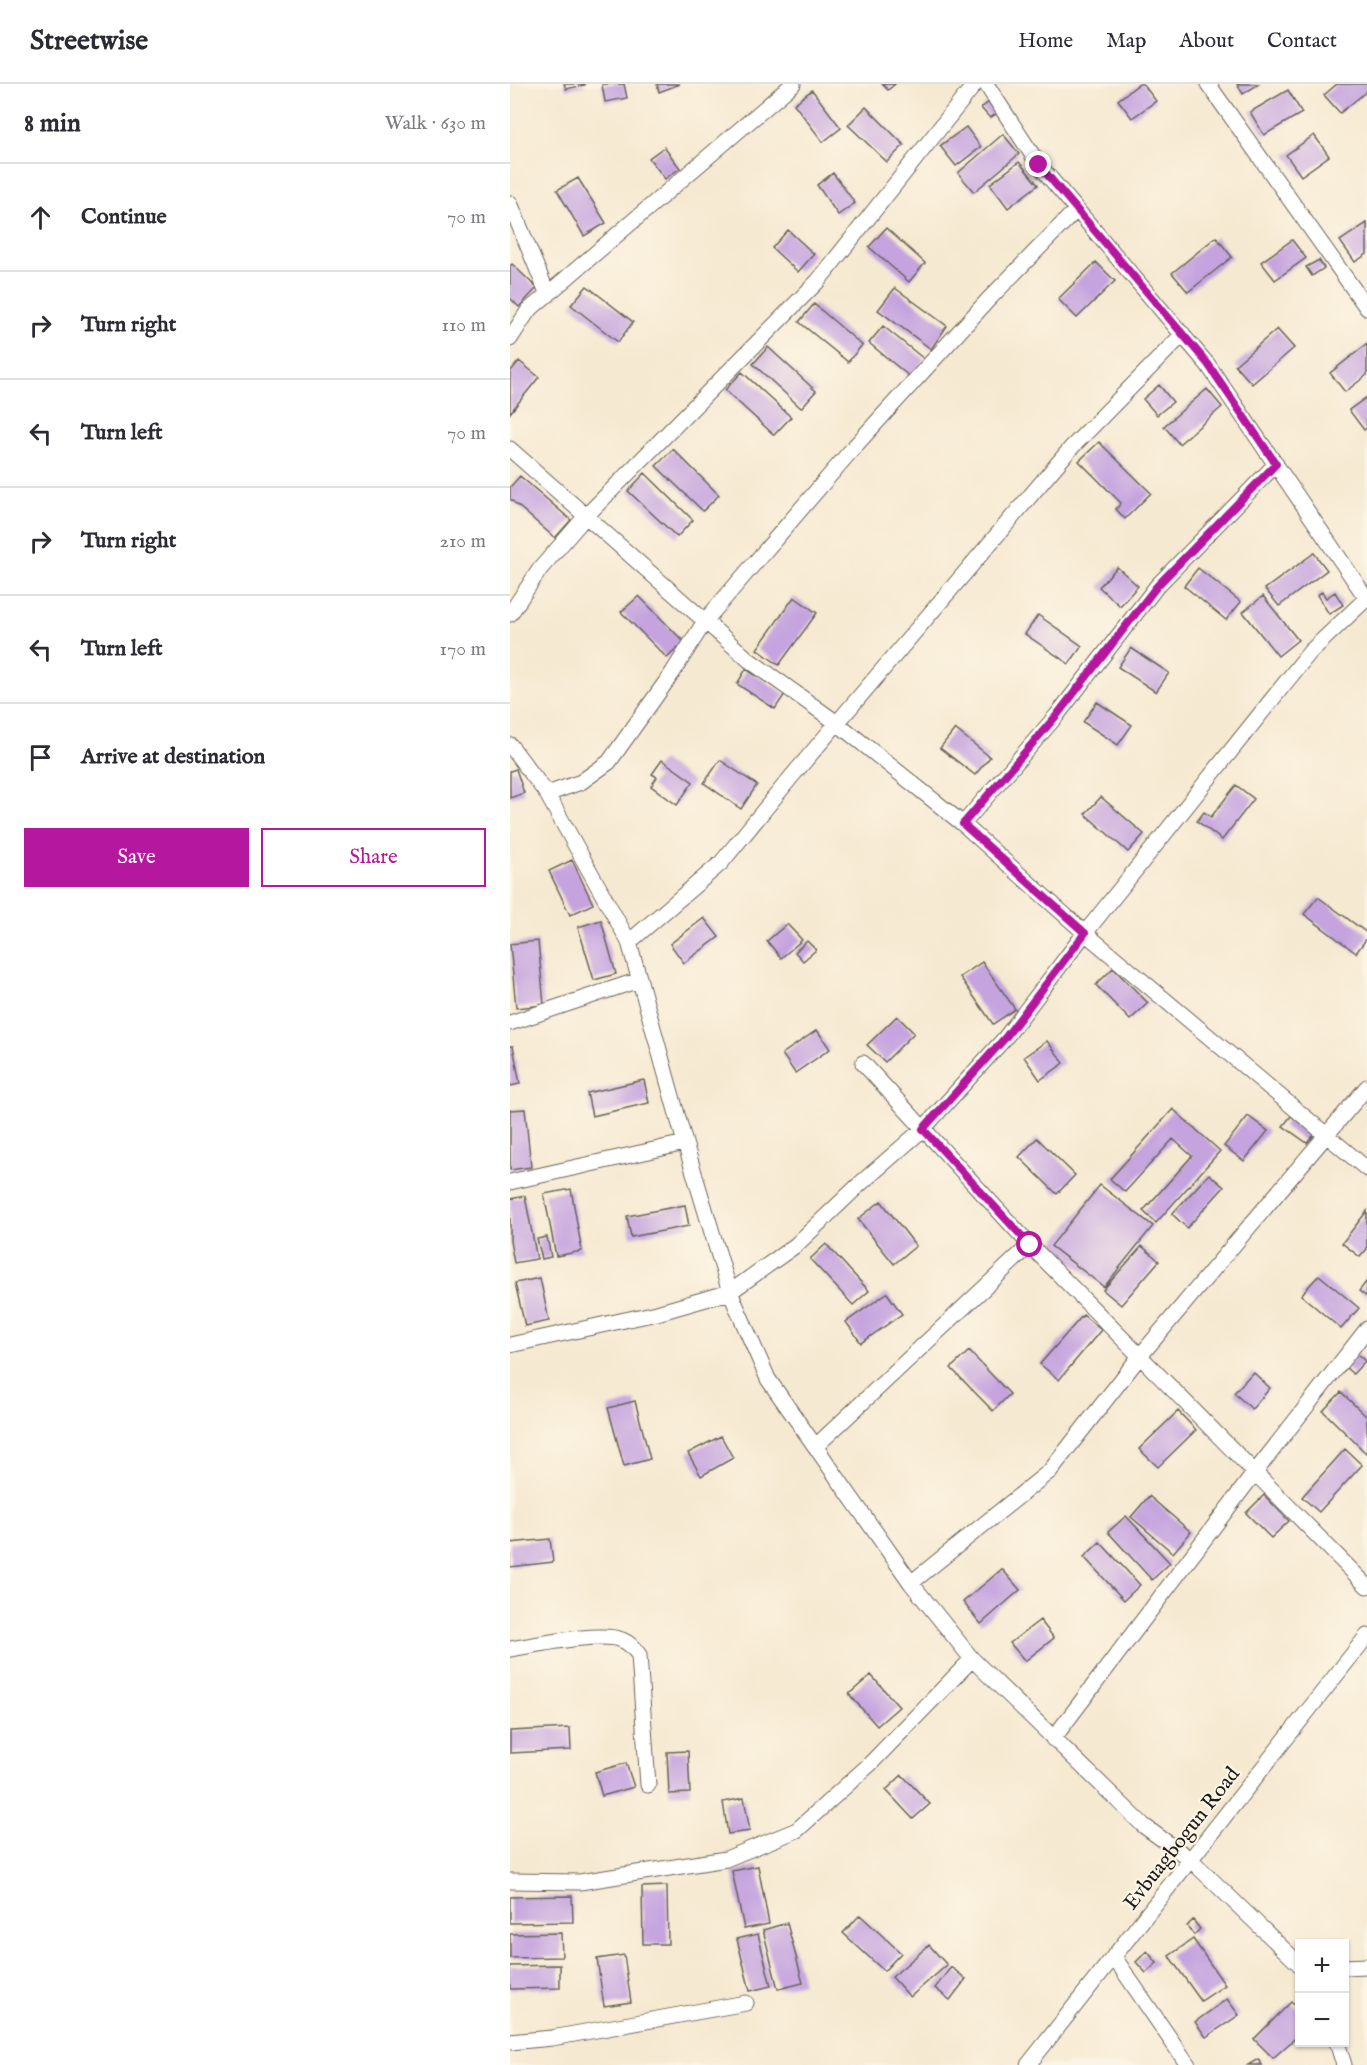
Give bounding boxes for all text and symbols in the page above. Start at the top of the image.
text: Streetwise [30,24,148,59]
text: Home [1018,28,1073,55]
text: Map [1106,28,1146,55]
text: About [1179,28,1234,55]
text: Contact [1267,28,1337,55]
text: 8 min [24,107,81,140]
text: Walk · 630 m [385,111,486,136]
route end [1025,151,1051,177]
icon: ahead [24,201,57,234]
text: Continue [81,203,167,231]
text: 70 m [447,205,486,230]
icon: right [24,309,57,342]
text: Turn right [81,311,176,339]
text: 110 m [442,313,486,338]
icon: left [24,417,57,450]
text: Turn left [81,419,163,447]
text: 70 m [447,421,486,446]
icon: right [24,525,57,558]
text: Turn right [81,527,176,555]
text: 210 m [440,529,486,554]
icon: left [24,633,57,666]
text: Turn left [81,635,163,663]
text: 170 m [440,637,486,662]
icon: arrive [24,741,57,774]
text: Arrive at destination [81,743,265,771]
button: Save [24,828,249,887]
button: Share [261,828,486,887]
route start [1016,1231,1042,1257]
street label: Evbuagbogun Road [1118,1761,1247,1916]
map controls [1295,1939,1349,2047]
button: + [1295,1939,1349,1993]
button: − [1295,1993,1349,2047]

